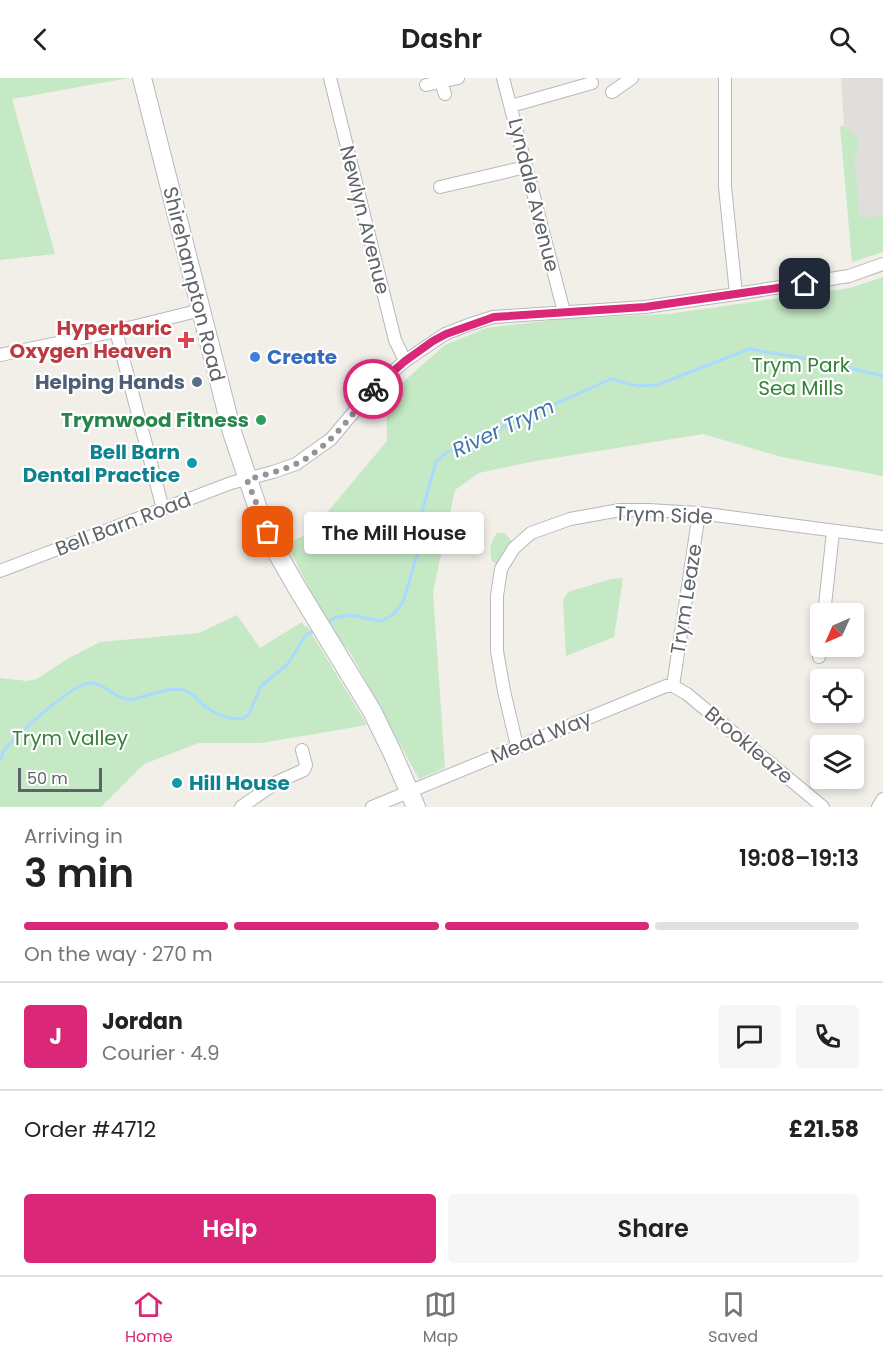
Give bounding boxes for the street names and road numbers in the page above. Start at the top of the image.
street label: Lyndale Avenue [501,115,567,275]
street label: Newlyn Avenue [333,143,397,297]
street label: Shirehampton Road [156,184,232,384]
street label: Bell Barn Road [51,485,195,563]
street label: Trym Side [615,499,713,531]
street label: Trym Leaze [663,542,709,656]
street label: Brookleaze [699,700,799,790]
street label: Mead Way [486,704,596,770]

